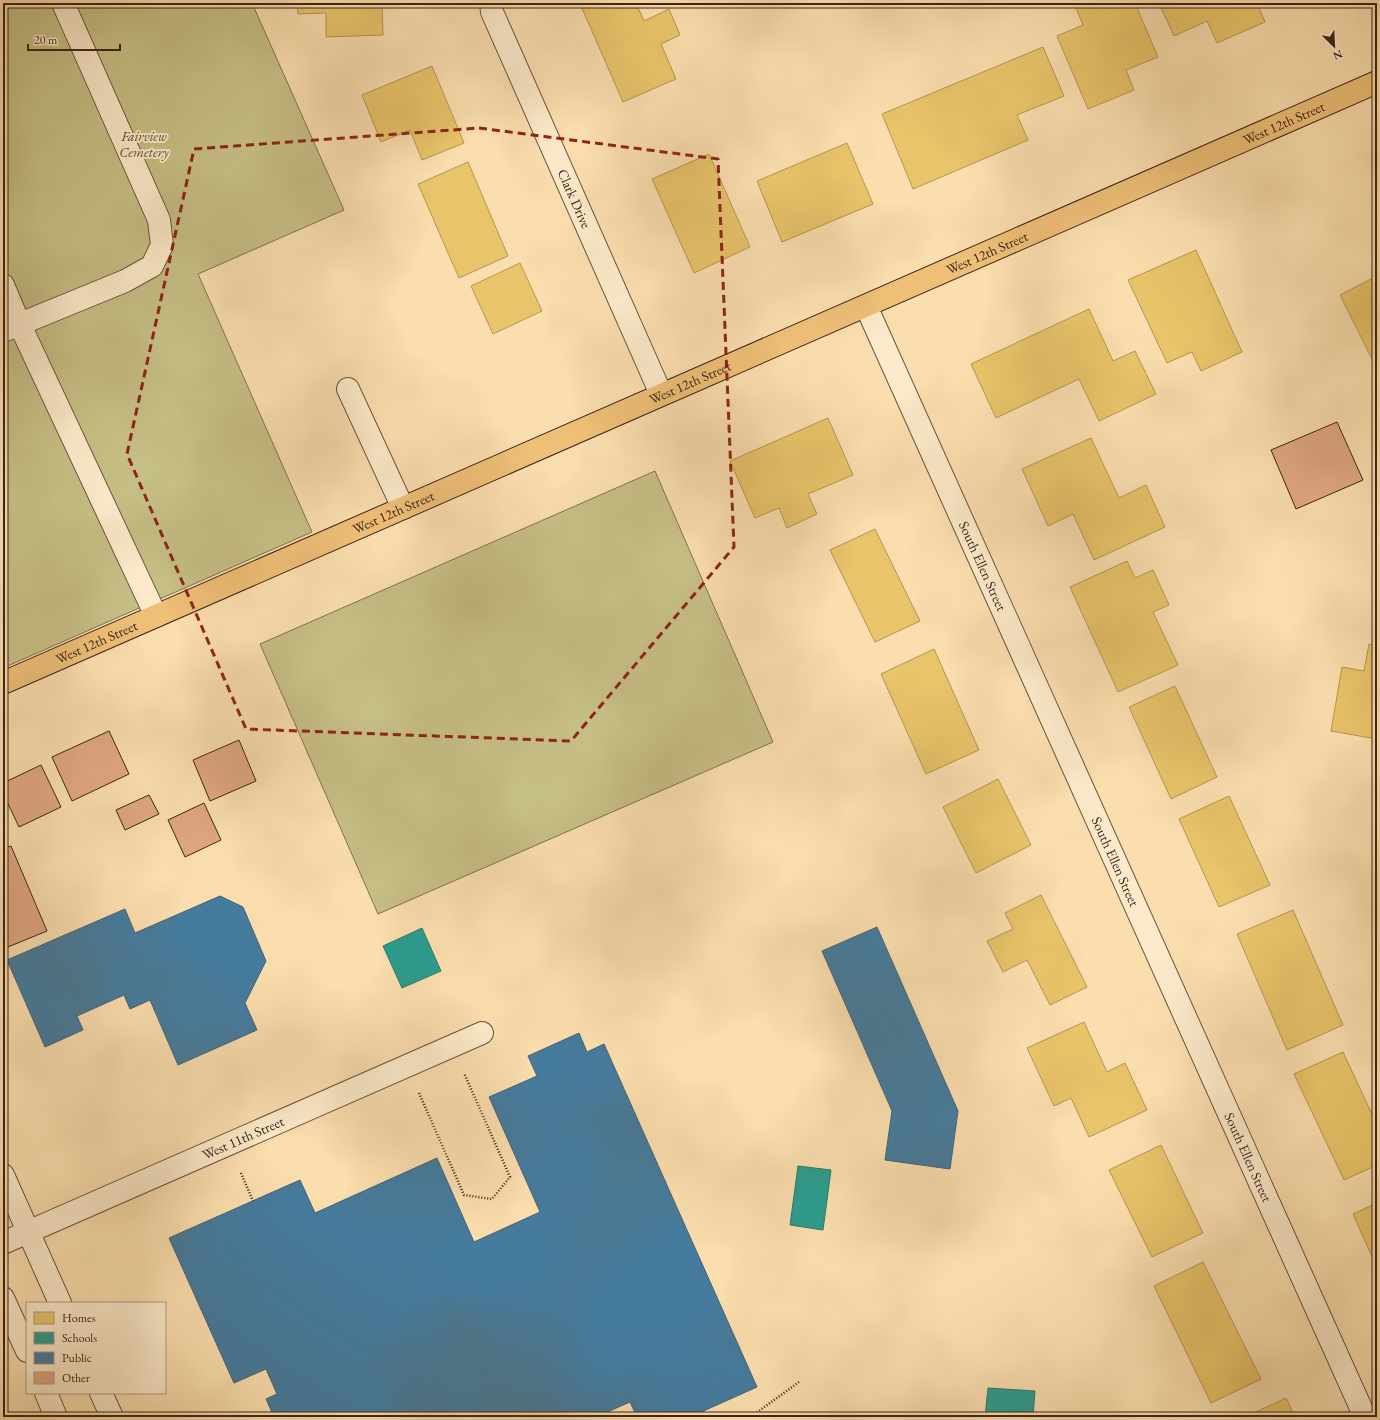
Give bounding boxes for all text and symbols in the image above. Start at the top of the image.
scale bar [28,26,120,52]
north arrow [1314,26,1354,66]
text: 20 m [34,32,58,48]
text: N [1331,47,1345,63]
street label: West 12th Street [1240,97,1328,149]
park label: Fairview Cemetery [119,127,169,161]
street label: Clark Drive [554,166,596,231]
street label: West 12th Street [943,227,1031,279]
street label: West 12th Street [647,356,734,408]
street label: West 12th Street [350,486,437,538]
street label: South Ellen Street [955,518,1011,614]
street label: West 12th Street [53,616,141,668]
street label: South Ellen Street [1088,814,1144,910]
street label: South Ellen Street [1220,1109,1276,1205]
street label: West 11th Street [199,1112,287,1164]
legend [26,1302,166,1394]
text: Homes [62,1310,96,1326]
text: Schools [62,1330,97,1346]
text: Public [62,1350,92,1366]
text: Other [62,1370,90,1386]

